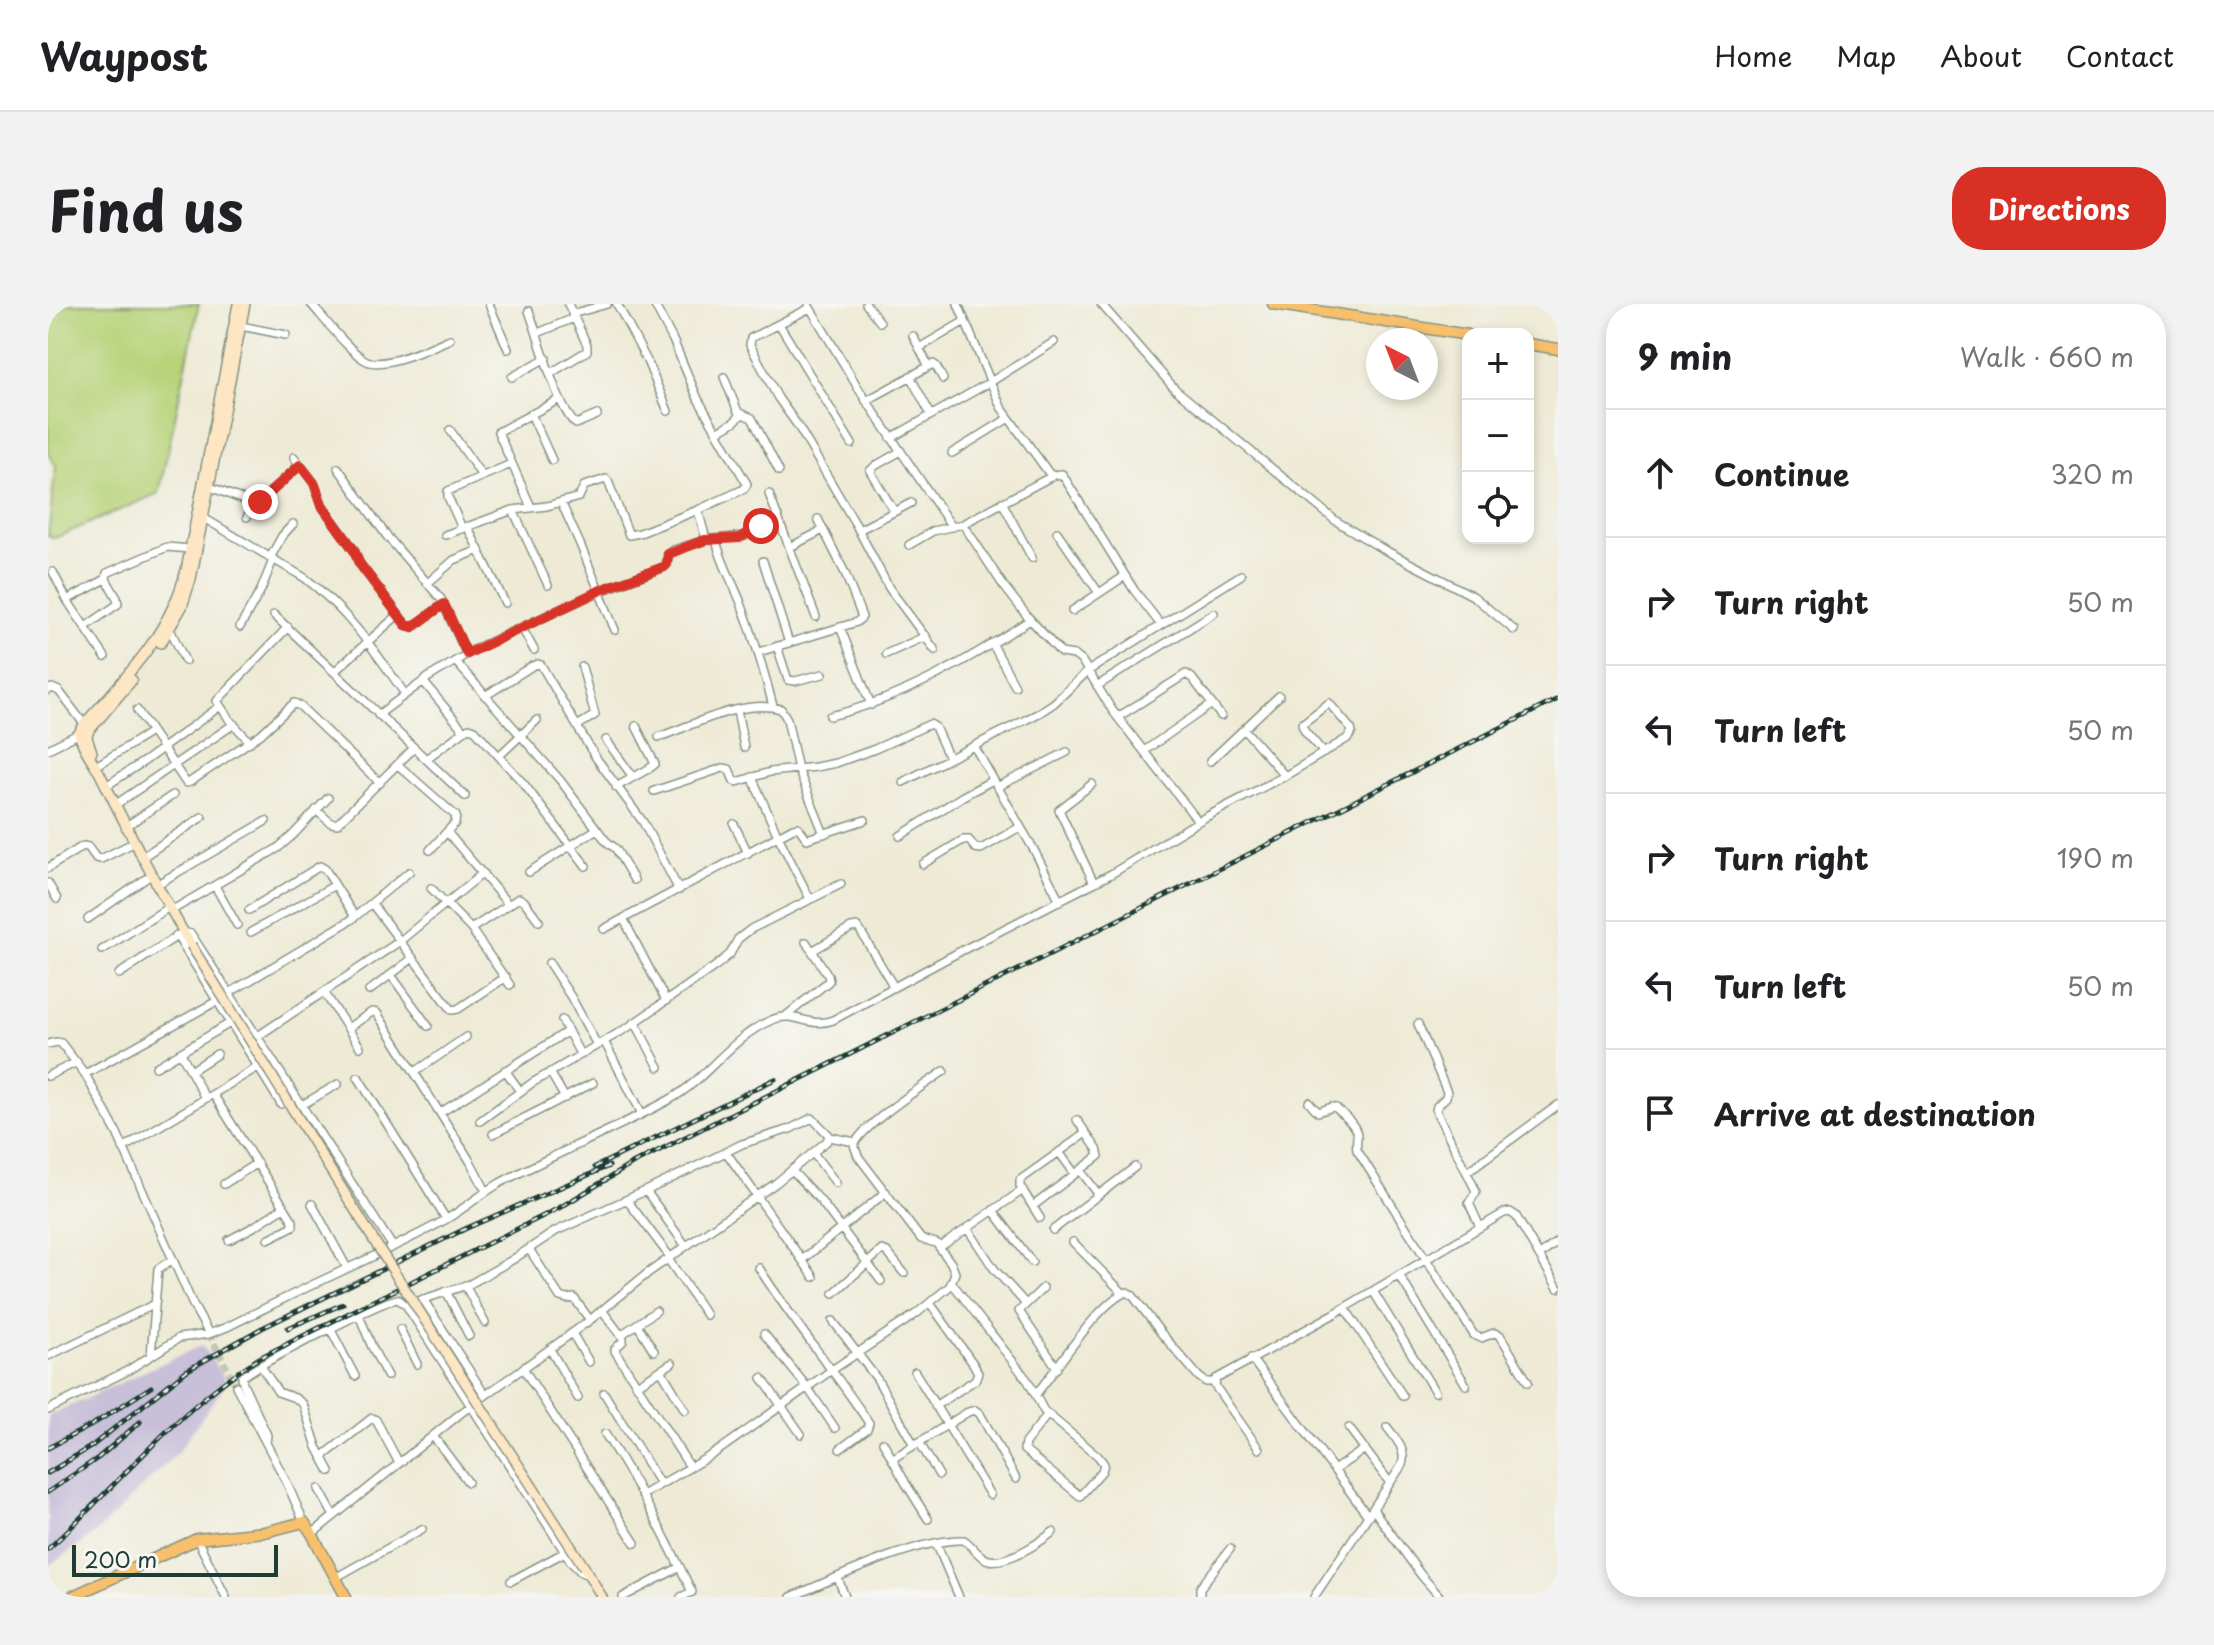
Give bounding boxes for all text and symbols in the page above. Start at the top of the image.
text: Waypost [40,27,208,84]
text: Home [1714,34,1792,77]
text: Map [1836,34,1896,77]
text: About [1940,34,2022,77]
text: Contact [2066,34,2174,77]
text: Find us [48,166,244,251]
button: Directions [1952,167,2166,250]
north arrow [1366,328,1438,400]
map controls [1462,328,1534,544]
button: + [1462,328,1534,400]
text: 9 min [1638,330,1732,382]
text: Walk · 660 m [1960,337,2134,376]
button: − [1462,400,1534,472]
icon: ahead [1638,451,1682,495]
text: Continue [1714,451,1849,496]
text: 320 m [2050,454,2134,493]
button: locate [1462,472,1534,544]
route end [242,484,278,520]
route start [743,508,779,544]
icon: right [1638,579,1682,623]
text: Turn right [1714,579,1869,624]
text: 50 m [2067,582,2134,621]
icon: left [1638,707,1682,751]
text: Turn left [1714,707,1846,752]
text: 50 m [2067,710,2134,749]
icon: right [1638,835,1682,879]
text: Turn right [1714,835,1869,880]
text: 190 m [2057,838,2134,877]
icon: left [1638,963,1682,1007]
text: Turn left [1714,963,1846,1008]
text: 50 m [2067,966,2134,1005]
icon: arrive [1638,1091,1682,1135]
text: Arrive at destination [1714,1091,2036,1136]
scale bar [72,1541,278,1577]
text: 200 m [84,1542,157,1575]

